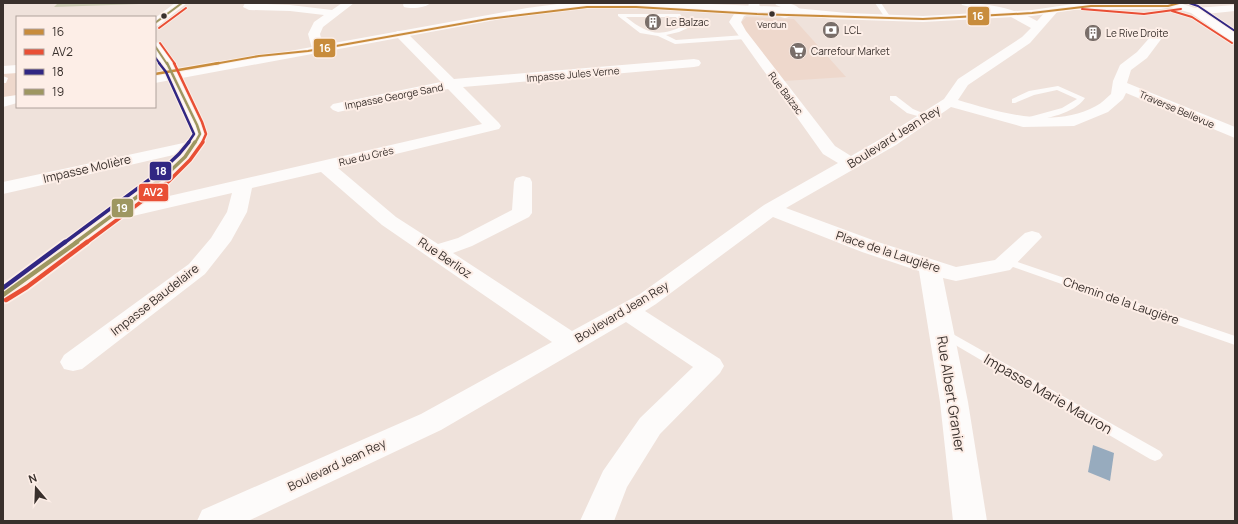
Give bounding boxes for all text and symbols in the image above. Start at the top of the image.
line badge: 16 [967,6,990,26]
text: 16 [972,8,984,23]
marker: Verdun [767,9,777,19]
unlabelled marker [159,11,169,21]
building icon: Le Balzac [643,12,663,32]
place label: Le Balzac [666,15,710,29]
legend [16,16,156,108]
place label: Verdun [757,18,787,31]
bank icon: LCL [821,20,841,40]
text: 16 [52,23,64,40]
place label: LCL [844,23,861,37]
building icon: Le Rive Droite [1083,23,1103,43]
place label: Le Rive Droite [1106,26,1169,40]
line badge: 16 [313,38,336,58]
text: 16 [319,40,331,55]
supermarket icon: Carrefour Market [788,41,808,61]
text: AV2 [52,43,73,60]
place label: Carrefour Market [811,44,890,58]
text: 18 [52,63,64,80]
street label: Impasse Jules Verne [526,63,620,85]
street label: Rue Balzac [765,69,807,118]
street label: Impasse George Sand [343,80,445,112]
text: 19 [52,83,64,100]
street label: Traverse Bellevue [1137,87,1217,131]
street label: Boulevard Jean Rey [844,101,944,172]
street label: Rue du Grès [337,143,395,169]
street label: Impasse Molière [41,150,133,187]
line badge: 18 [149,161,172,181]
text: 18 [155,163,167,178]
line badge: AV2 [138,183,169,202]
text: AV2 [143,184,163,199]
line badge: 19 [111,198,134,218]
text: 19 [116,200,128,215]
street label: Place de la Laugière [834,227,943,276]
street label: Rue Berlioz [415,233,476,282]
street label: Impasse Baudelaire [107,260,202,339]
street label: Chemin de la Laugière [1061,273,1181,328]
street label: Boulevard Jean Rey [572,276,672,346]
street label: Rue Albert Granier [933,334,970,453]
street label: Impasse Marie Mauron [981,349,1116,438]
street label: Boulevard Jean Rey [285,434,389,495]
north arrow [16,468,56,508]
text: N [26,470,39,486]

